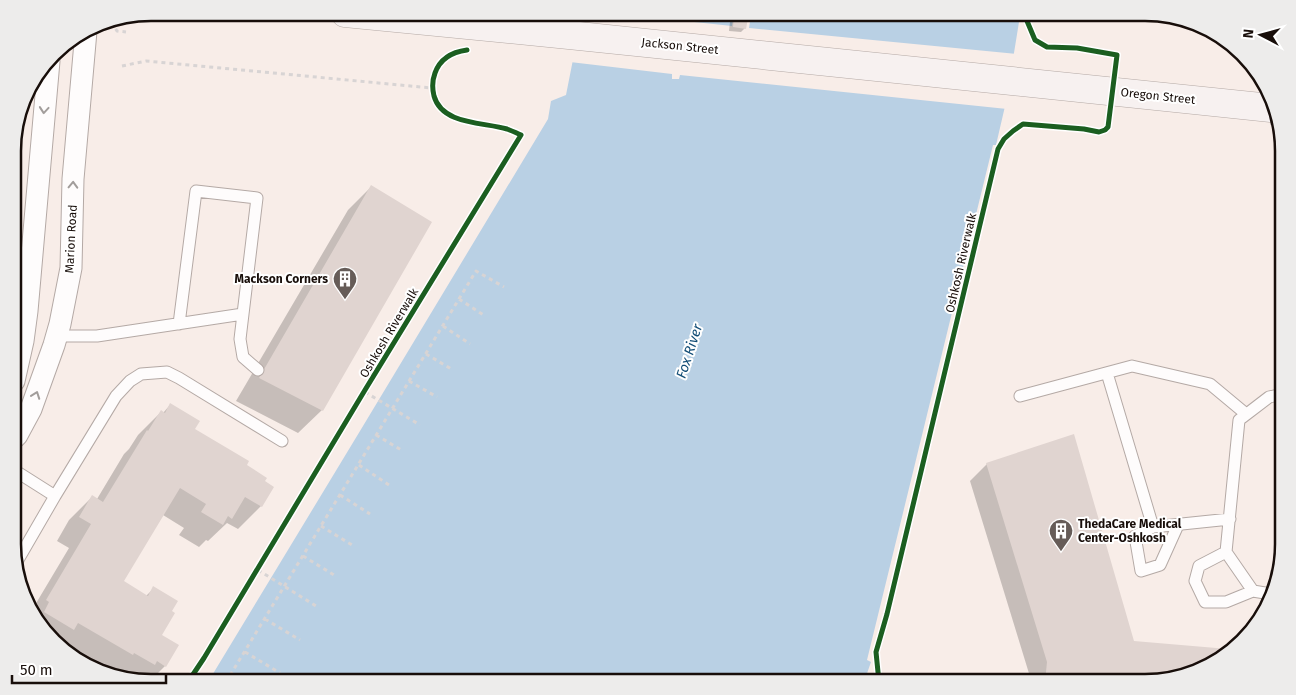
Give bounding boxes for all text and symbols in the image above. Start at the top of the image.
north arrow [1236,10,1286,60]
text: N [1240,28,1258,39]
street label: Jackson Street [641,35,720,57]
street label: Oregon Street [1120,85,1197,107]
one-way arrow [39,106,50,114]
one-way arrow [68,181,79,189]
street label: Marion Road [62,204,80,274]
street label: Oshkosh Riverwalk [943,211,979,314]
building icon: Mackson Corners [332,266,358,300]
place label: Mackson Corners [235,272,328,286]
street label: Oshkosh Riverwalk [357,285,422,380]
water label: Fox River [673,321,706,381]
one-way arrow [30,391,40,400]
place label: ThedaCare Medical Center-Oshkosh [1078,517,1182,545]
building icon: ThedaCare Medical Center-Oshkosh [1048,518,1074,552]
scale bar [12,652,166,684]
text: 50 m [20,661,53,679]

